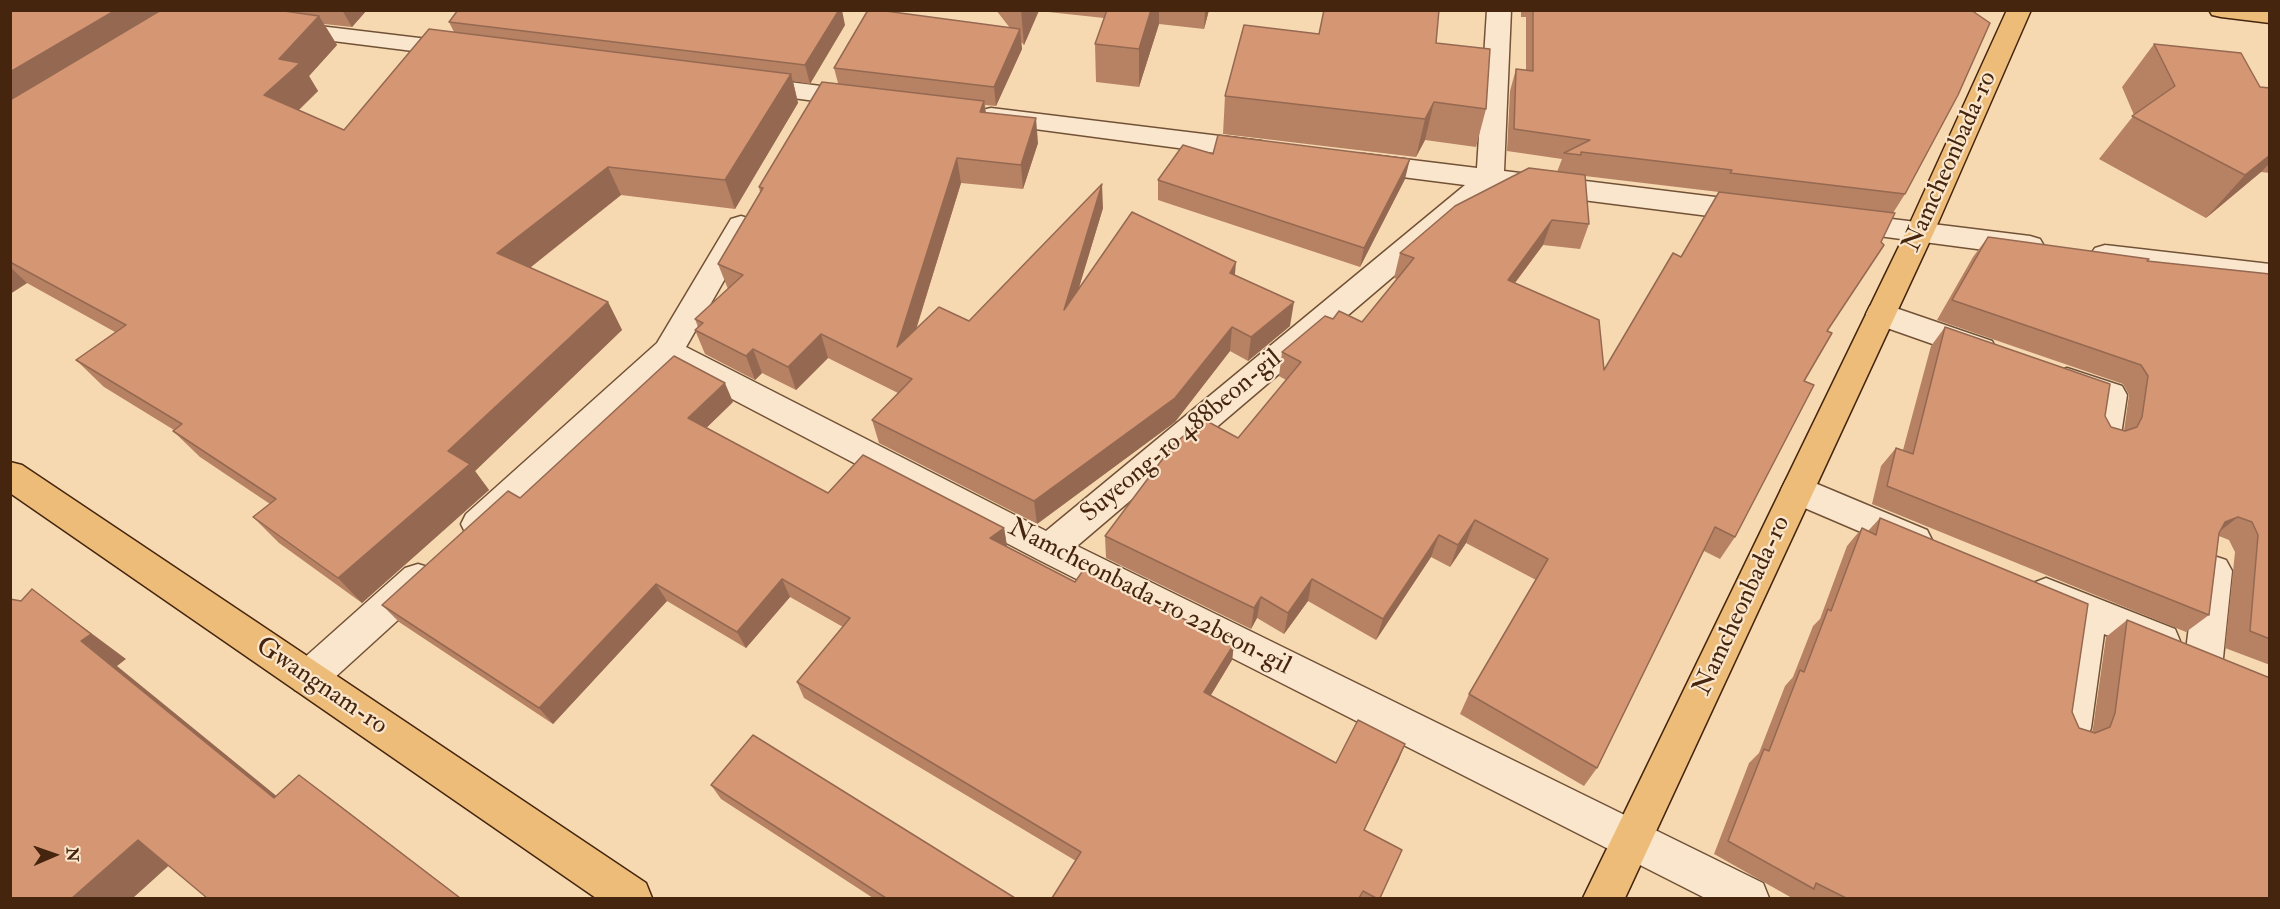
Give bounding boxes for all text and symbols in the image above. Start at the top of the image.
street label: Namcheonbada-ro [1897,67,2005,257]
street label: Suyeong-ro 488beon-gil [1075,344,1289,530]
street label: Namcheonbada-ro [1688,511,1798,701]
street label: Namcheonbada-ro 22beon-gil [1002,513,1296,683]
street label: Gwangnam-ro [249,632,393,742]
north arrow [24,825,84,885]
text: N [62,847,82,862]

